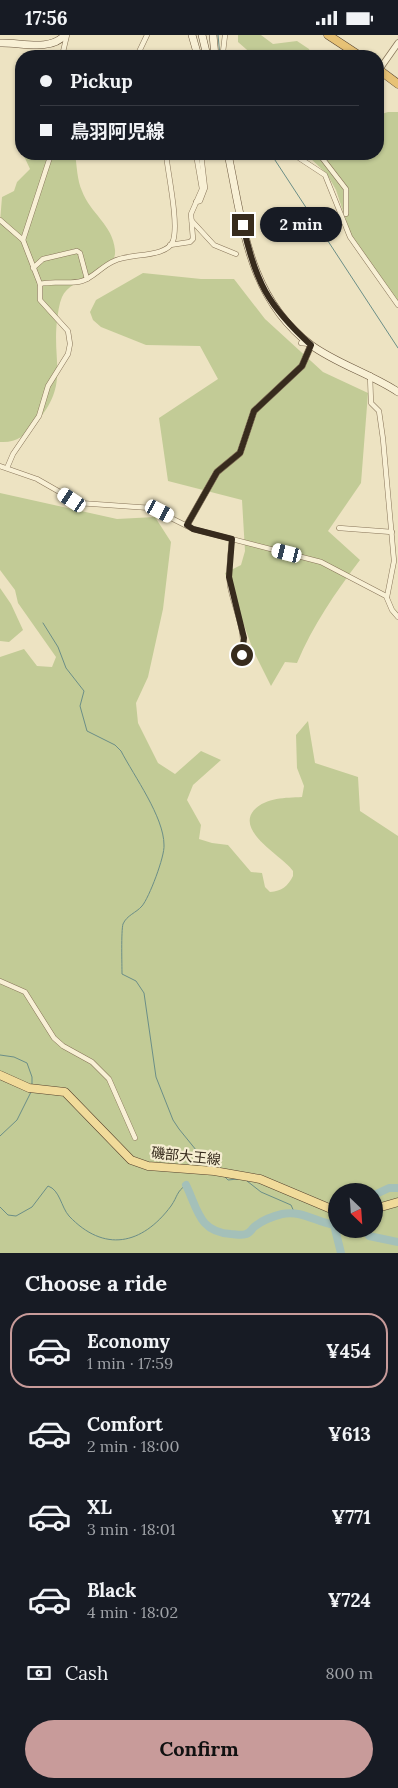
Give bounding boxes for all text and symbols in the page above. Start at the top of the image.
text: 17:56 [25,6,68,30]
text: Pickup [70,69,133,93]
text: 鳥羽阿児線 [70,119,165,143]
callout: 2 min [260,207,343,243]
route end [232,214,254,236]
text: 2 min [280,214,322,234]
car [55,485,88,515]
car [143,498,176,524]
car [270,542,303,564]
route start [231,644,253,666]
street label: 磯部大王線 [150,1143,222,1169]
north arrow [328,1183,382,1237]
map controls [328,1183,383,1238]
text: Choose a ride [25,1269,167,1297]
icon: car [27,1328,72,1373]
text: Economy [87,1329,170,1353]
text: ¥454 [326,1339,371,1363]
text: 1 min · 17:59 [87,1353,173,1373]
icon: car [27,1411,72,1456]
text: Comfort [87,1412,163,1436]
text: ¥613 [328,1422,371,1446]
text: 2 min · 18:00 [87,1436,179,1456]
icon: car [27,1494,72,1539]
text: XL [87,1495,112,1519]
text: ¥771 [331,1505,371,1529]
text: 3 min · 18:01 [87,1519,176,1539]
icon: car [27,1577,72,1622]
text: Black [87,1578,136,1602]
text: ¥724 [328,1588,371,1612]
text: 4 min · 18:02 [87,1602,178,1622]
icon: cash [25,1659,53,1687]
text: Cash [65,1661,108,1685]
text: 800 m [326,1663,373,1683]
button: Confirm [25,1720,373,1778]

